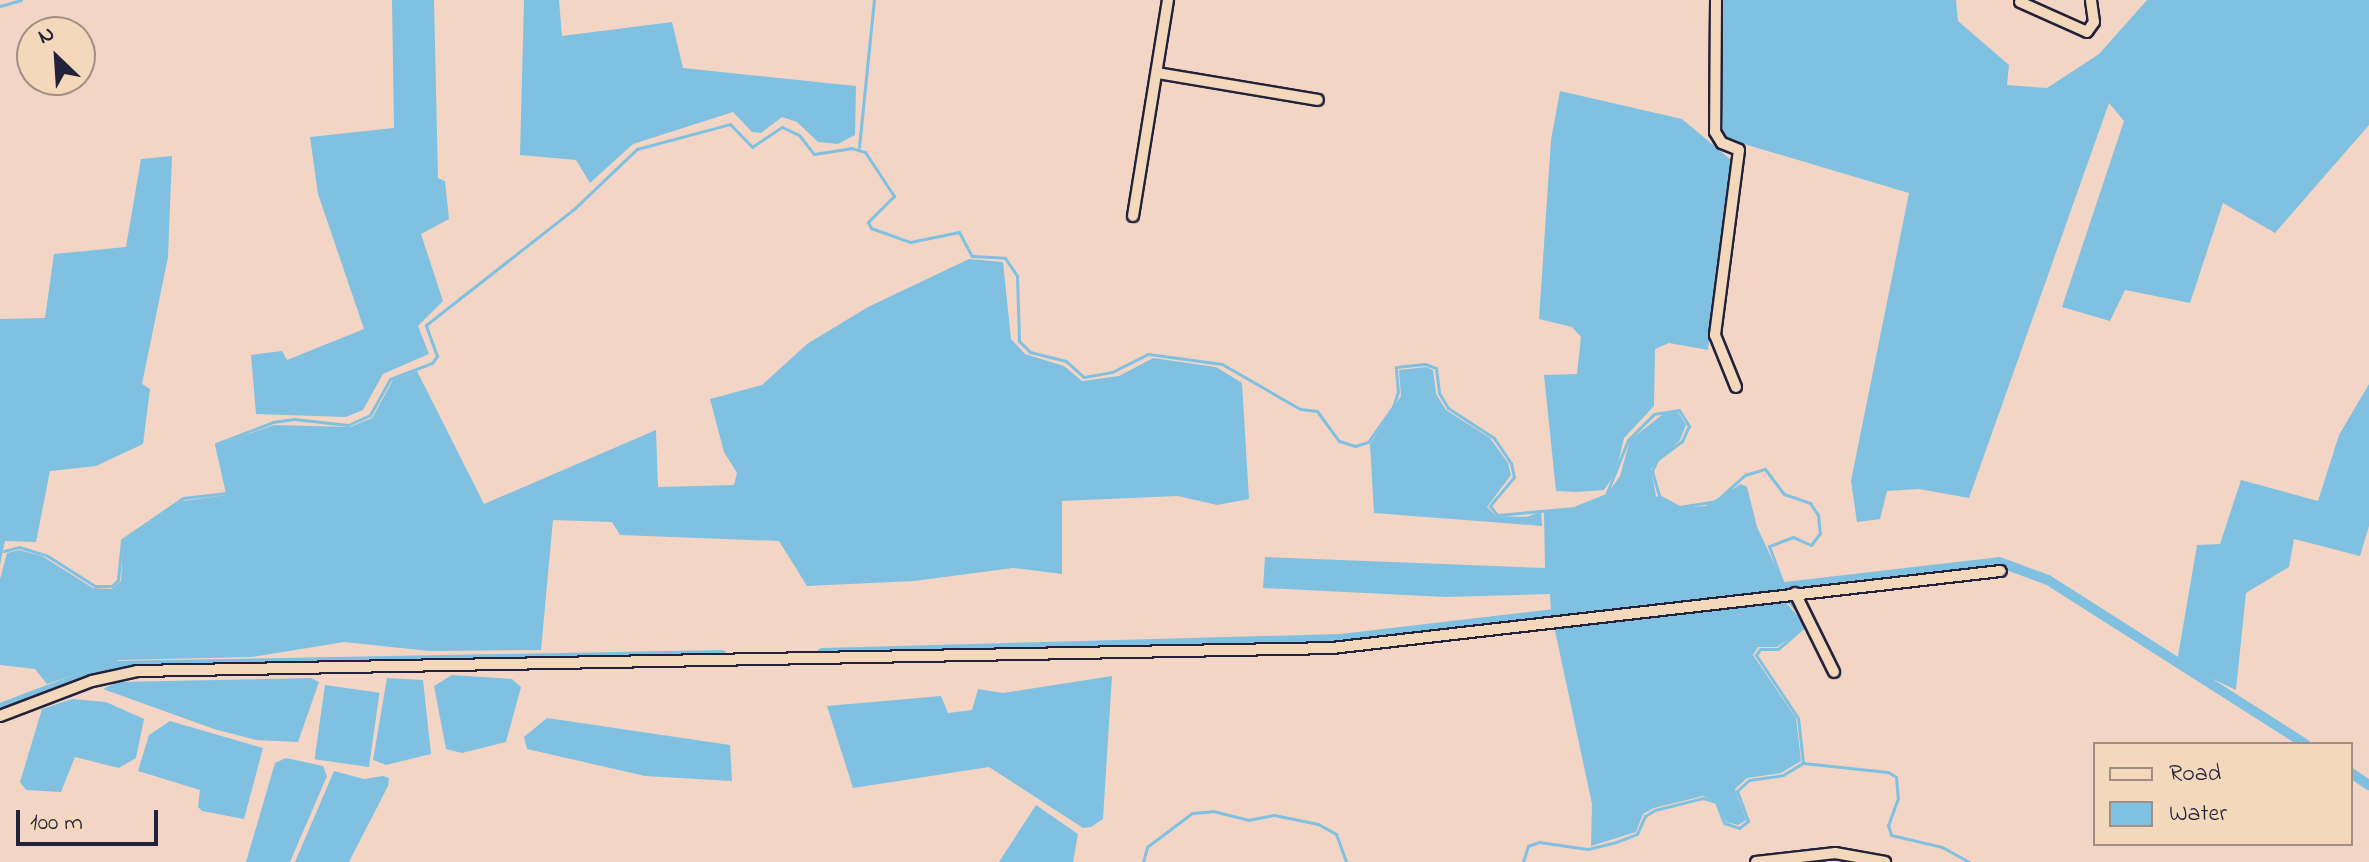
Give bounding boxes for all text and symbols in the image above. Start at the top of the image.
north arrow [16,16,96,96]
text: N [33,18,60,54]
legend [2093,742,2353,846]
text: Road [2169,757,2221,792]
scale bar [20,794,162,844]
text: Water [2169,797,2227,832]
text: 100 m [30,806,83,841]

